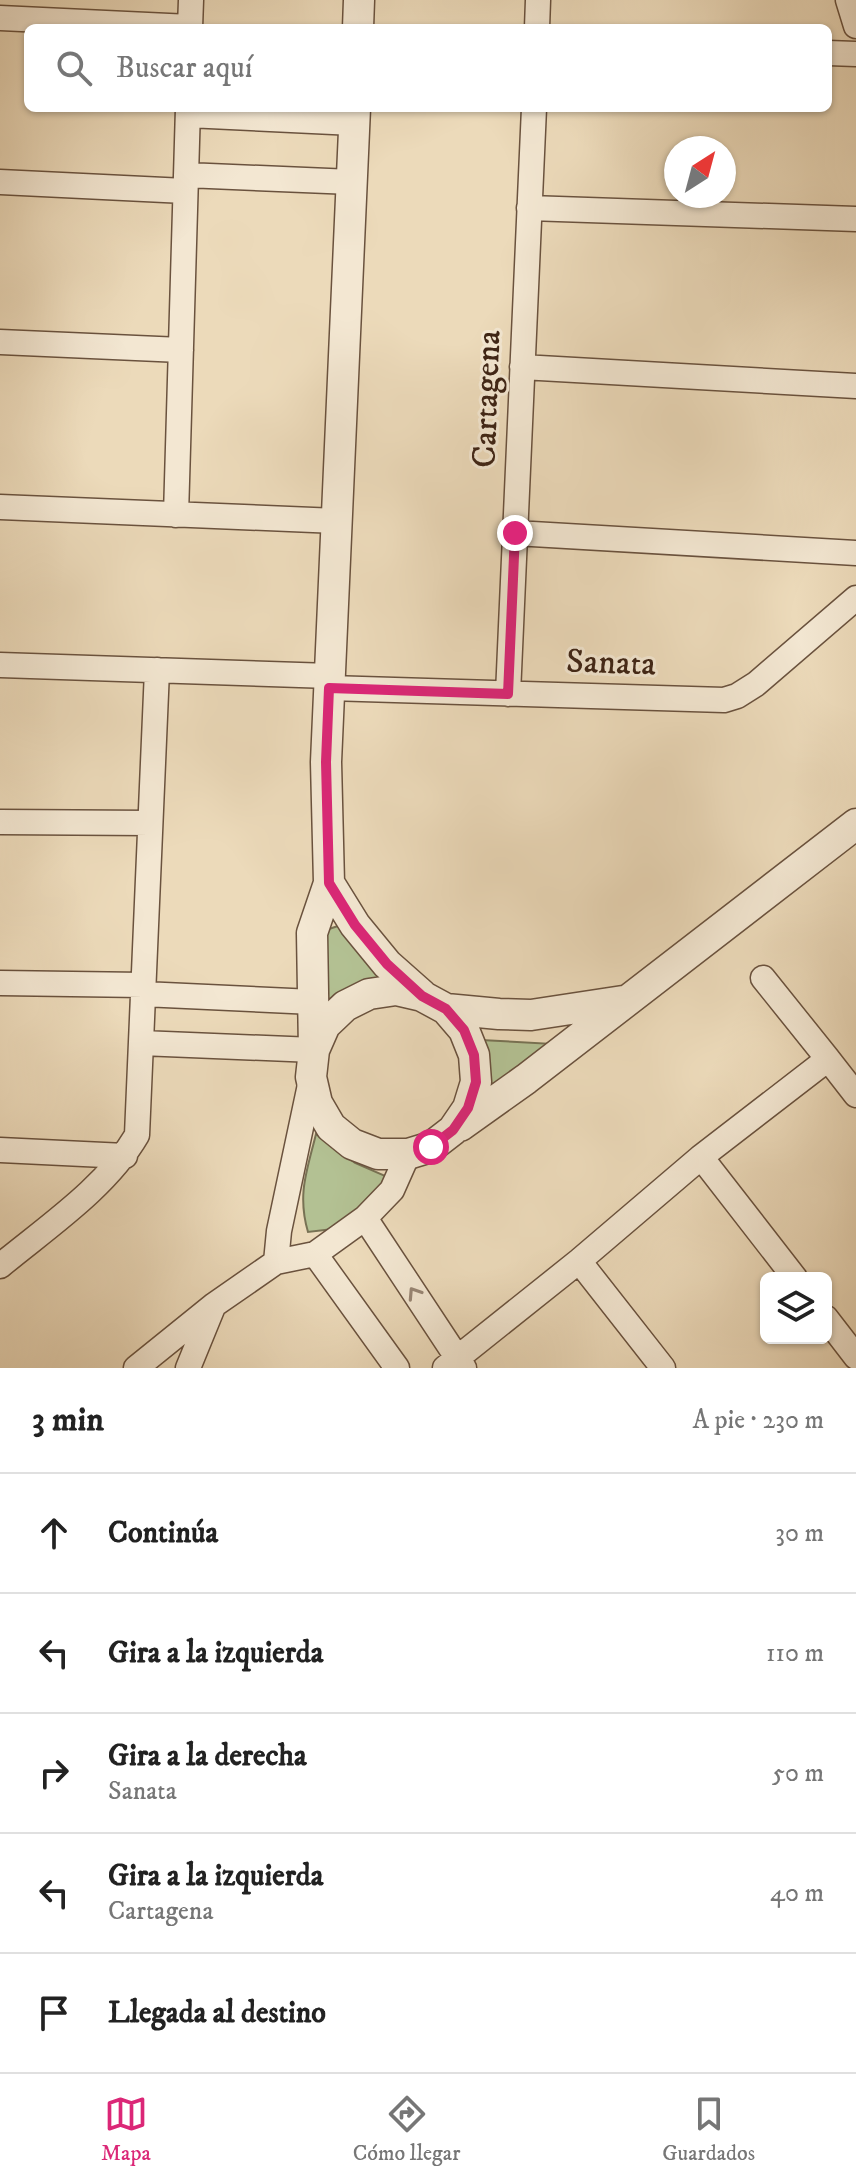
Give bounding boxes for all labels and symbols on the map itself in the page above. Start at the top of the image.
north arrow [664,136,736,208]
street label: Cartagena [464,329,510,469]
route end [497,515,533,551]
street label: Sanata [565,640,657,686]
route start [413,1129,449,1165]
one-way arrow [409,1288,424,1302]

